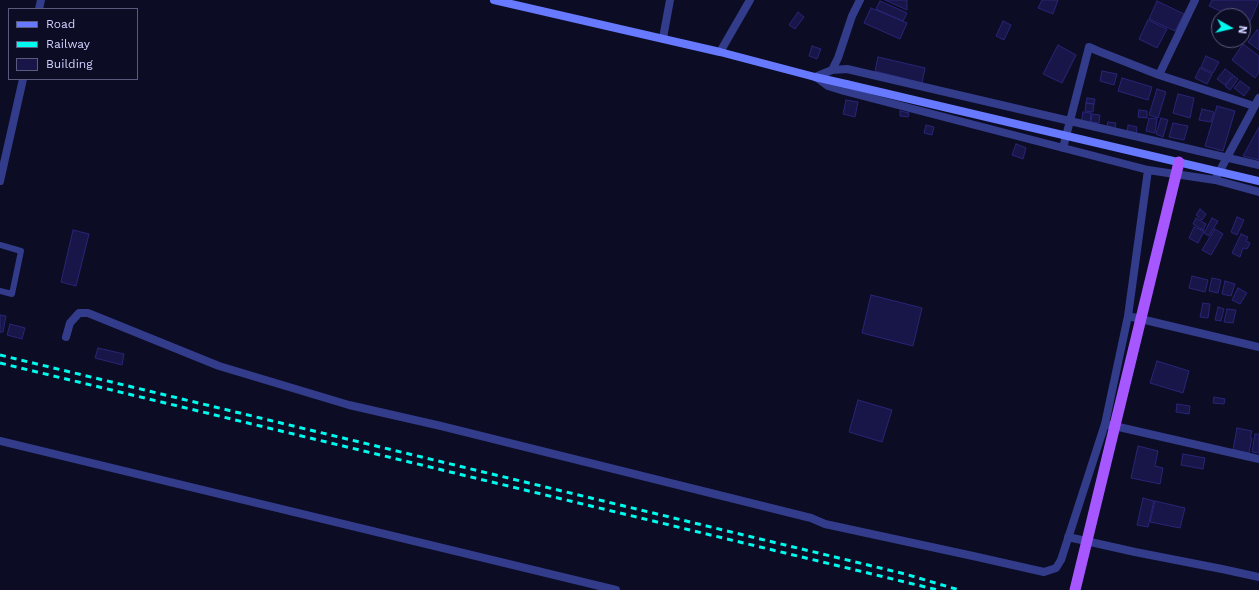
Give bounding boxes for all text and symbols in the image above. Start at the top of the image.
legend [8,8,138,80]
north arrow [1211,8,1251,48]
text: Road [46,17,75,31]
text: N [1235,25,1249,35]
text: Railway [46,37,90,51]
text: Building [46,57,93,71]

